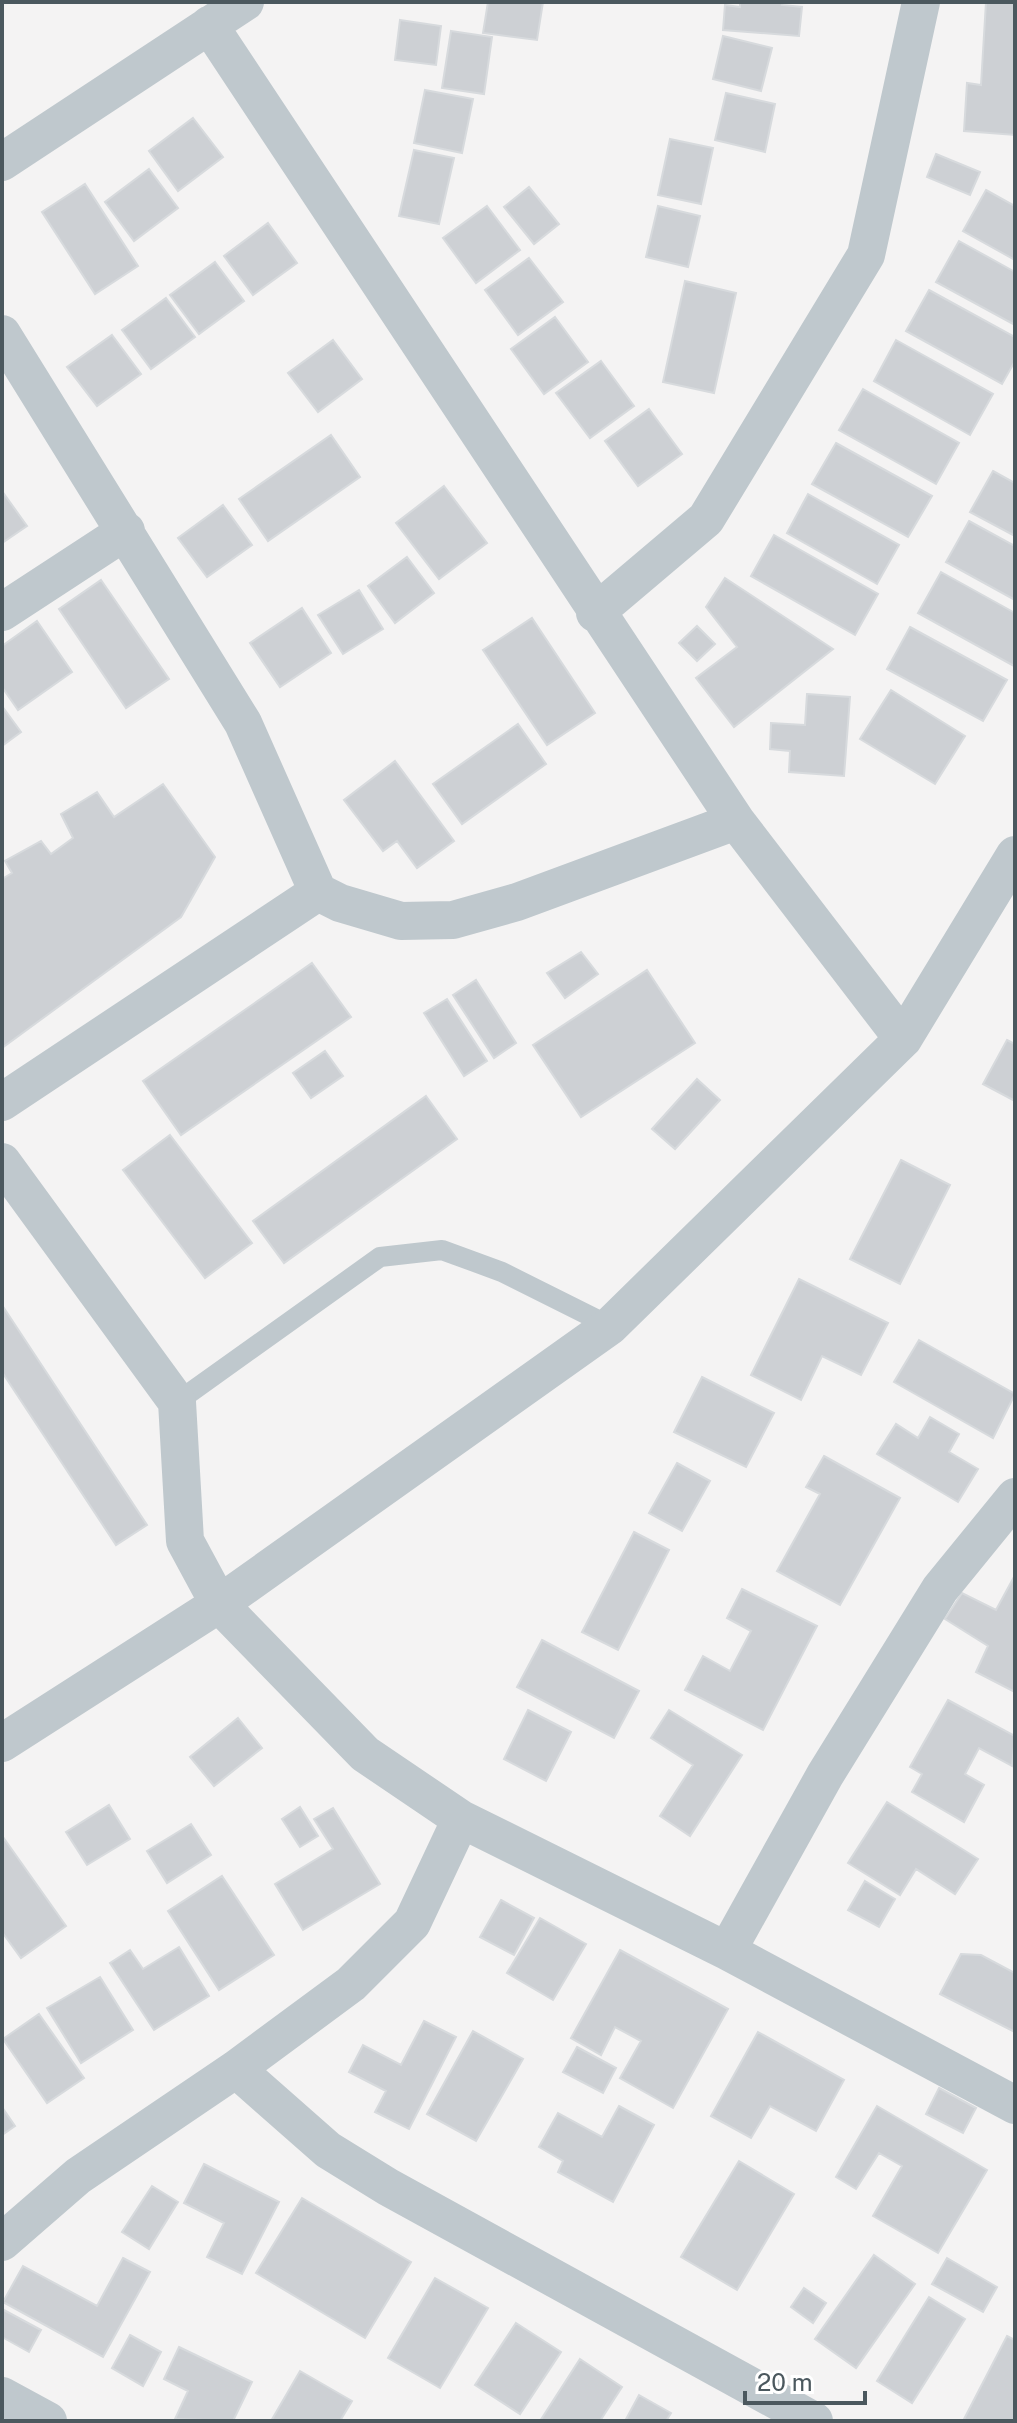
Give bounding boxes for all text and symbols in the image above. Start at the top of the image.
scale bar [745,2355,865,2405]
text: 20 m [757,2368,813,2396]

